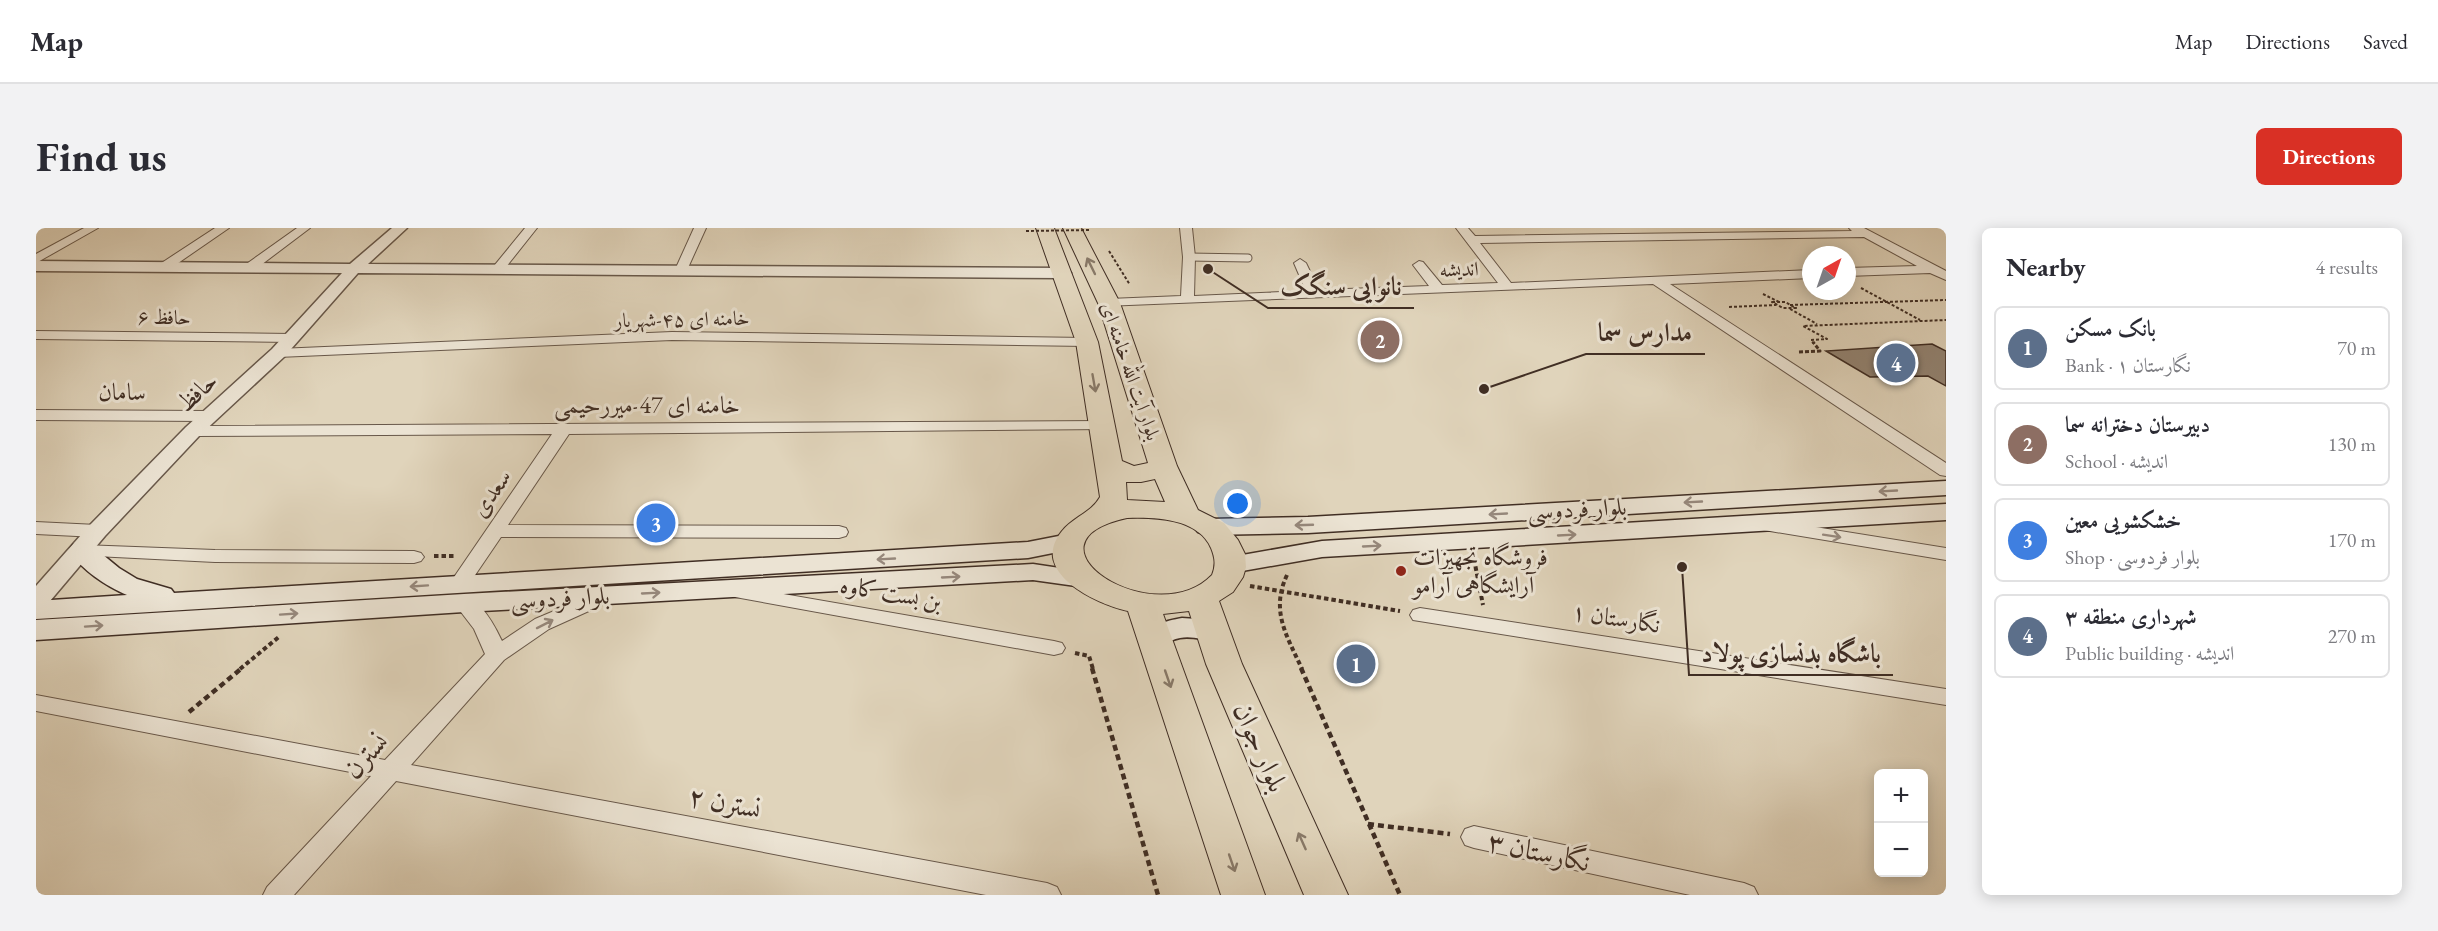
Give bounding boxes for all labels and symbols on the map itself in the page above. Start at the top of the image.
north arrow [1802,246,1856,300]
street label: اندیشه [1439,255,1479,283]
one-way arrow [1084,257,1096,275]
callout: نانوایی سنگک [1268,264,1414,308]
text: نانوایی سنگک [1280,269,1402,304]
street label: بلوار آیت الله خامنه ای [1095,298,1169,444]
street label: حافظ ۶ [137,304,191,330]
street label: خامنه ای ۴۵-شهریار [612,305,750,333]
callout: مدارس سما [1586,310,1705,354]
text: مدارس سما [1598,315,1692,349]
pin: 2 [1360,318,1400,362]
pin: 4 [1876,340,1916,386]
street label: حافظ [170,365,224,418]
one-way arrow [1089,373,1100,393]
street label: سامان [98,376,146,407]
street label: خامنه ای 47-میررحیمی [554,389,740,422]
street label: سعدی [463,462,518,523]
one-way arrow [1878,486,1898,497]
your location [1223,489,1252,518]
street label: بلوار فردوسی [1527,490,1628,529]
one-way arrow [1683,497,1703,508]
pin: 3 [636,500,676,546]
one-way arrow [1489,508,1509,519]
one-way arrow [1294,519,1314,530]
one-way arrow [1556,529,1576,540]
one-way arrow [1821,531,1841,542]
one-way arrow [1362,541,1382,552]
place label: فروشگاه تجهیزات آرایشگاهی آرامو [1411,541,1548,600]
one-way arrow [876,553,896,564]
marker: فروشگاه تجهیزات آرایشگاهی آرامو [1394,564,1408,578]
street label: بن بست کاوه [838,568,945,617]
one-way arrow [940,571,960,582]
street label: بلوار فردوسی [510,579,611,618]
one-way arrow [409,581,429,592]
one-way arrow [641,587,661,598]
street label: نگارستان ۱ [1570,595,1662,640]
one-way arrow [279,608,298,619]
one-way arrow [535,617,553,629]
one-way arrow [84,621,104,632]
callout: باشگاه بدنسازی پولاد [1689,631,1893,675]
text: باشگاه بدنسازی پولاد [1701,636,1881,672]
pin: 1 [1336,642,1376,686]
one-way arrow [1163,669,1174,688]
street label: بلوار جوان [1225,697,1297,797]
street label: نسترن [334,724,396,786]
street label: نسترن ۲ [686,777,764,827]
street label: نگارستان ۳ [1485,823,1593,879]
one-way arrow [1296,833,1308,851]
one-way arrow [1227,853,1238,872]

